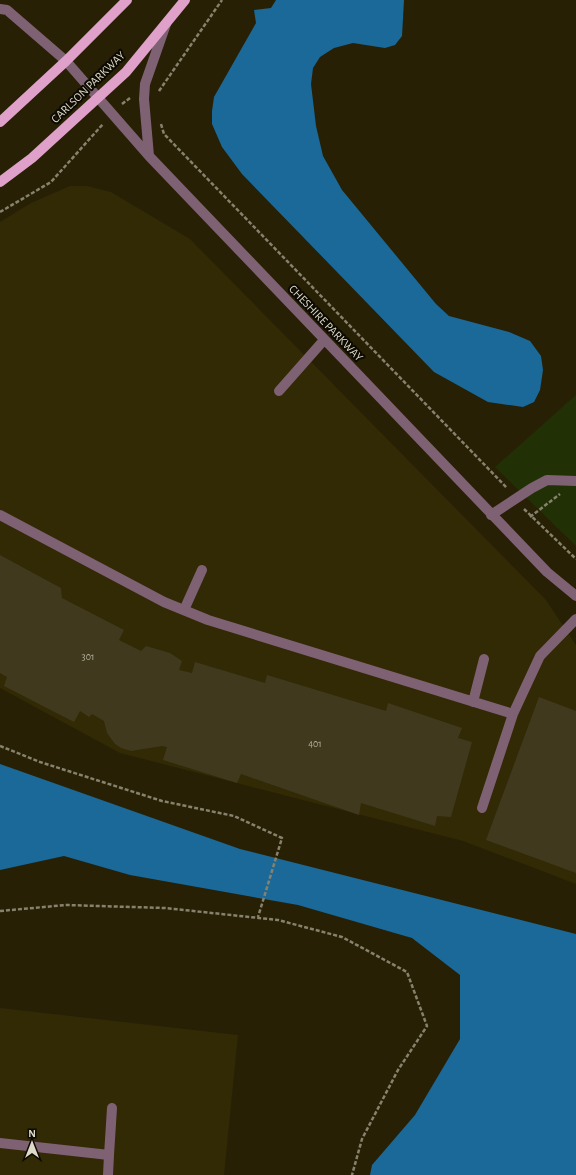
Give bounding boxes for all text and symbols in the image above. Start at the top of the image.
street label: CARLSON PARKWAY [49,48,128,125]
street label: CHESHIRE PARKWAY [287,283,366,364]
house number: 301 [82,652,94,662]
house number: 401 [308,739,322,749]
north arrow [12,1123,52,1163]
text: N [28,1128,36,1139]

